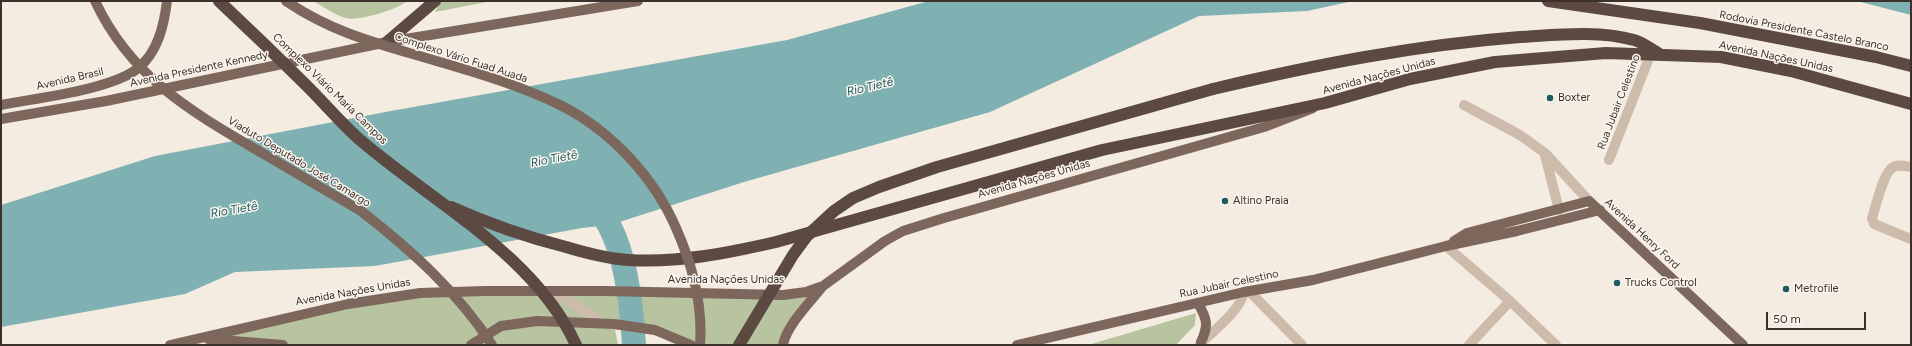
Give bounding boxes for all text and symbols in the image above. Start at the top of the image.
street label: Rodovia Presidente Castelo Branco [1718,8,1890,54]
street label: Complexo Vário Fuad Auada [393,30,529,86]
street label: Complexo Viário Maria Campos [270,31,390,147]
street label: Avenida Nações Unidas [1718,38,1834,76]
street label: Avenida Presidente Kennedy [129,48,269,90]
street label: Rua Jubair Celestino [1595,53,1643,151]
street label: Avenida Nações Unidas [1321,55,1437,97]
street label: Avenida Brasil [35,65,105,93]
water label: Rio Tietê [845,75,895,99]
place label: Boxter [1558,91,1590,105]
marker: Boxter [1545,93,1555,103]
street label: Viaduto Deputado José Camargo [225,114,373,210]
water label: Rio Tietê [529,147,579,171]
street label: Avenida Nações Unidas [976,157,1092,201]
place label: Altino Praia [1233,194,1289,208]
marker: Altino Praia [1220,196,1230,206]
street label: Avenida Henry Ford [1602,196,1682,272]
water label: Rio Tietê [209,199,259,221]
street label: Rua Jubair Celestino [1178,267,1280,301]
street label: Avenida Nações Unidas [668,273,784,287]
street label: Avenida Nações Unidas [295,275,411,309]
place label: Trucks Control [1625,276,1697,290]
marker: Trucks Control [1612,278,1622,288]
place label: Metrofile [1794,282,1839,296]
marker: Metrofile [1781,284,1791,294]
scale bar [1768,304,1868,330]
text: 50 m [1773,312,1801,326]

